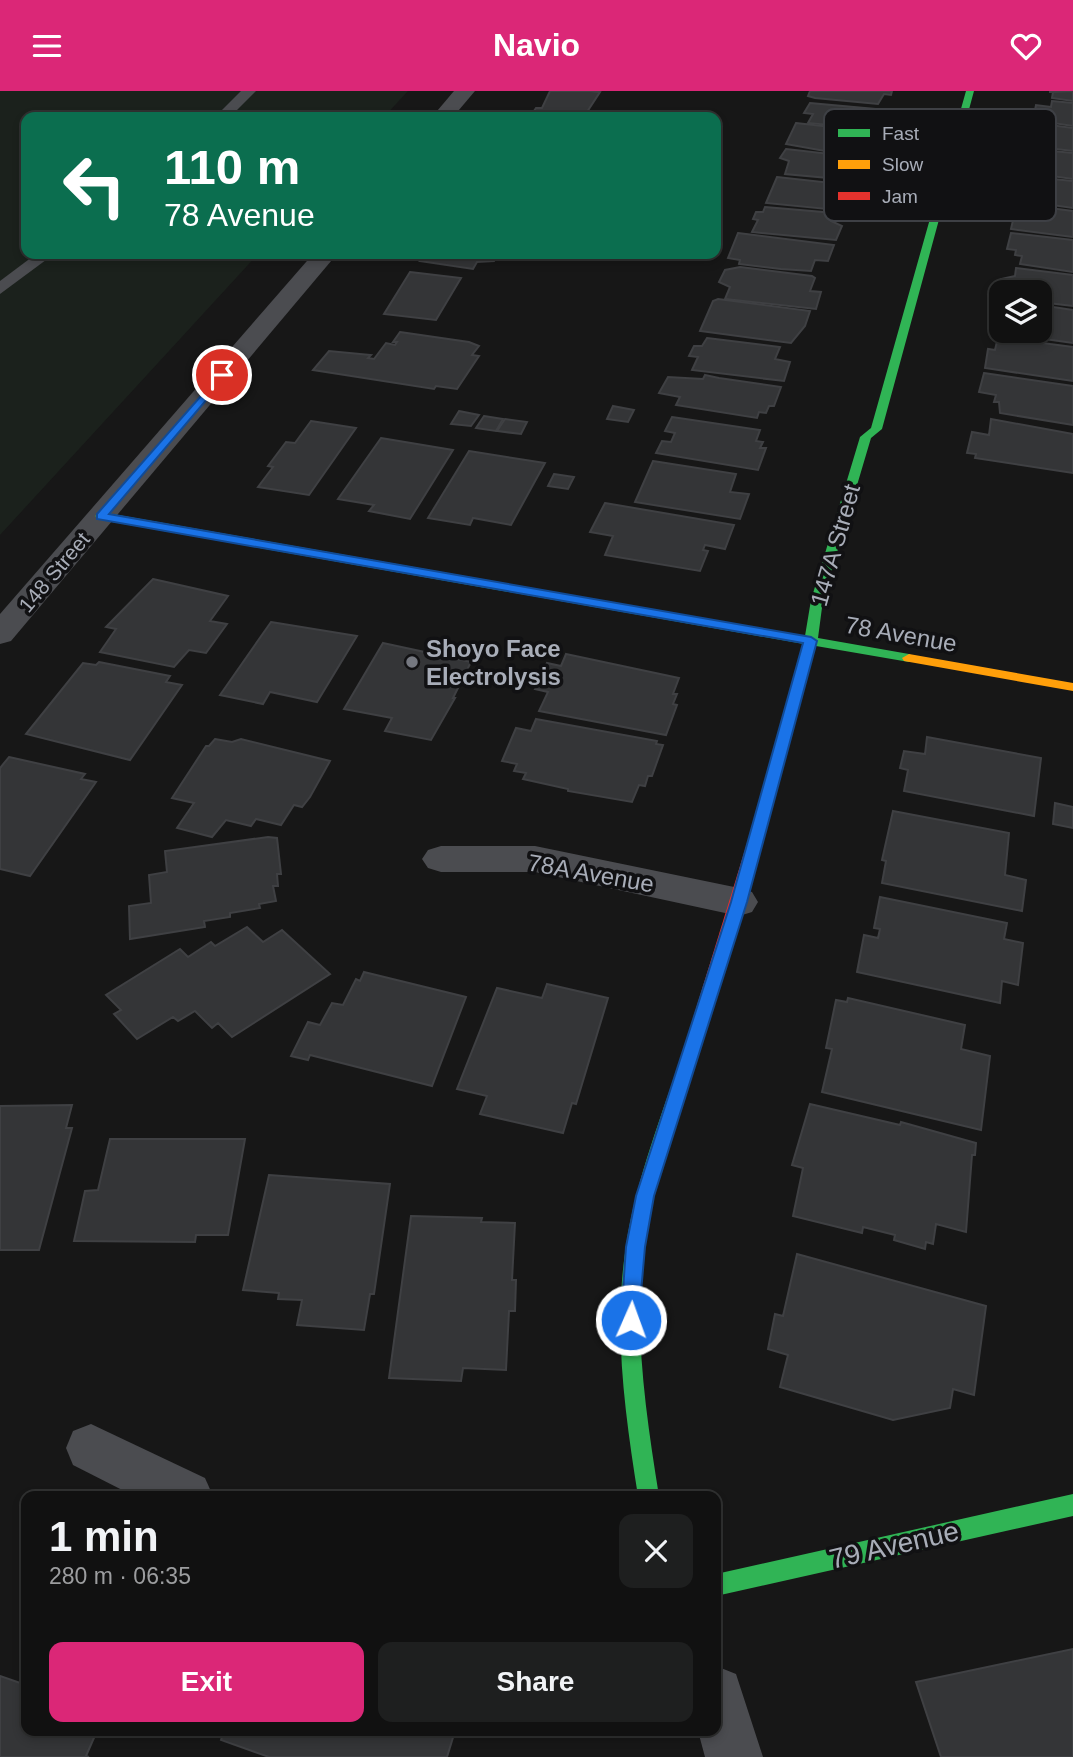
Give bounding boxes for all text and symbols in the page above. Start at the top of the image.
icon: menu [28,27,66,65]
text: Navio [493,27,580,63]
icon: heart [1007,27,1045,65]
legend [824,109,1056,221]
text: Fast [882,123,920,144]
icon: left [49,140,140,231]
text: 110 m [164,140,300,194]
text: Slow [882,154,923,175]
text: Jam [882,186,918,207]
text: 78 Avenue [164,197,315,233]
map controls [989,280,1052,343]
button: layers [989,280,1052,343]
pin [192,345,252,405]
icon: arrive [203,356,241,394]
street label: 147A Street [805,481,865,609]
street label: 148 Street [14,527,94,617]
street label: 78 Avenue [843,611,959,657]
place label: Shoyo Face Electrolysis [426,635,561,690]
marker: Shoyo Face Electrolysis [404,654,420,670]
street label: 78A Avenue [526,849,656,897]
position arrow [594,1283,668,1357]
text: 1 min [49,1513,159,1560]
button: close [619,1514,693,1588]
street label: 79 Avenue [826,1515,962,1575]
text: 280 m · 06:35 [49,1563,191,1589]
button: Exit [49,1642,364,1722]
button: Share [378,1642,693,1722]

